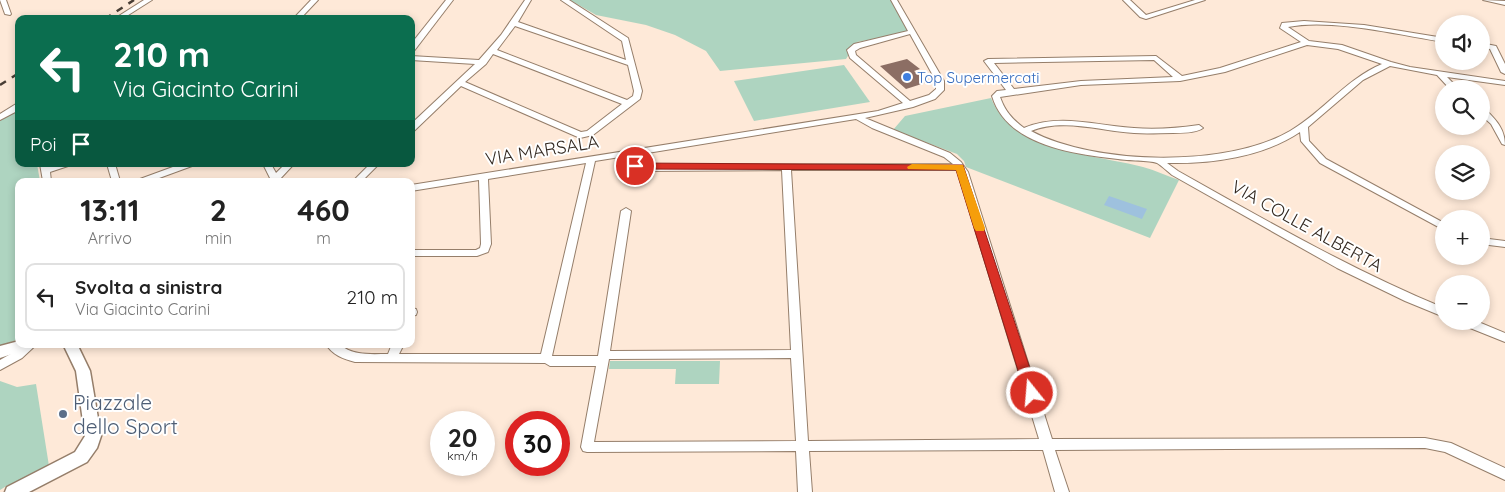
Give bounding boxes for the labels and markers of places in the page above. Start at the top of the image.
place label: Top Supermercati [917,68,1040,87]
marker: Top Supermercati [901,71,913,83]
pin [614,145,656,187]
place label: Piazzale dello Sport [73,389,178,439]
marker: Piazzale dello Sport [57,408,69,420]

